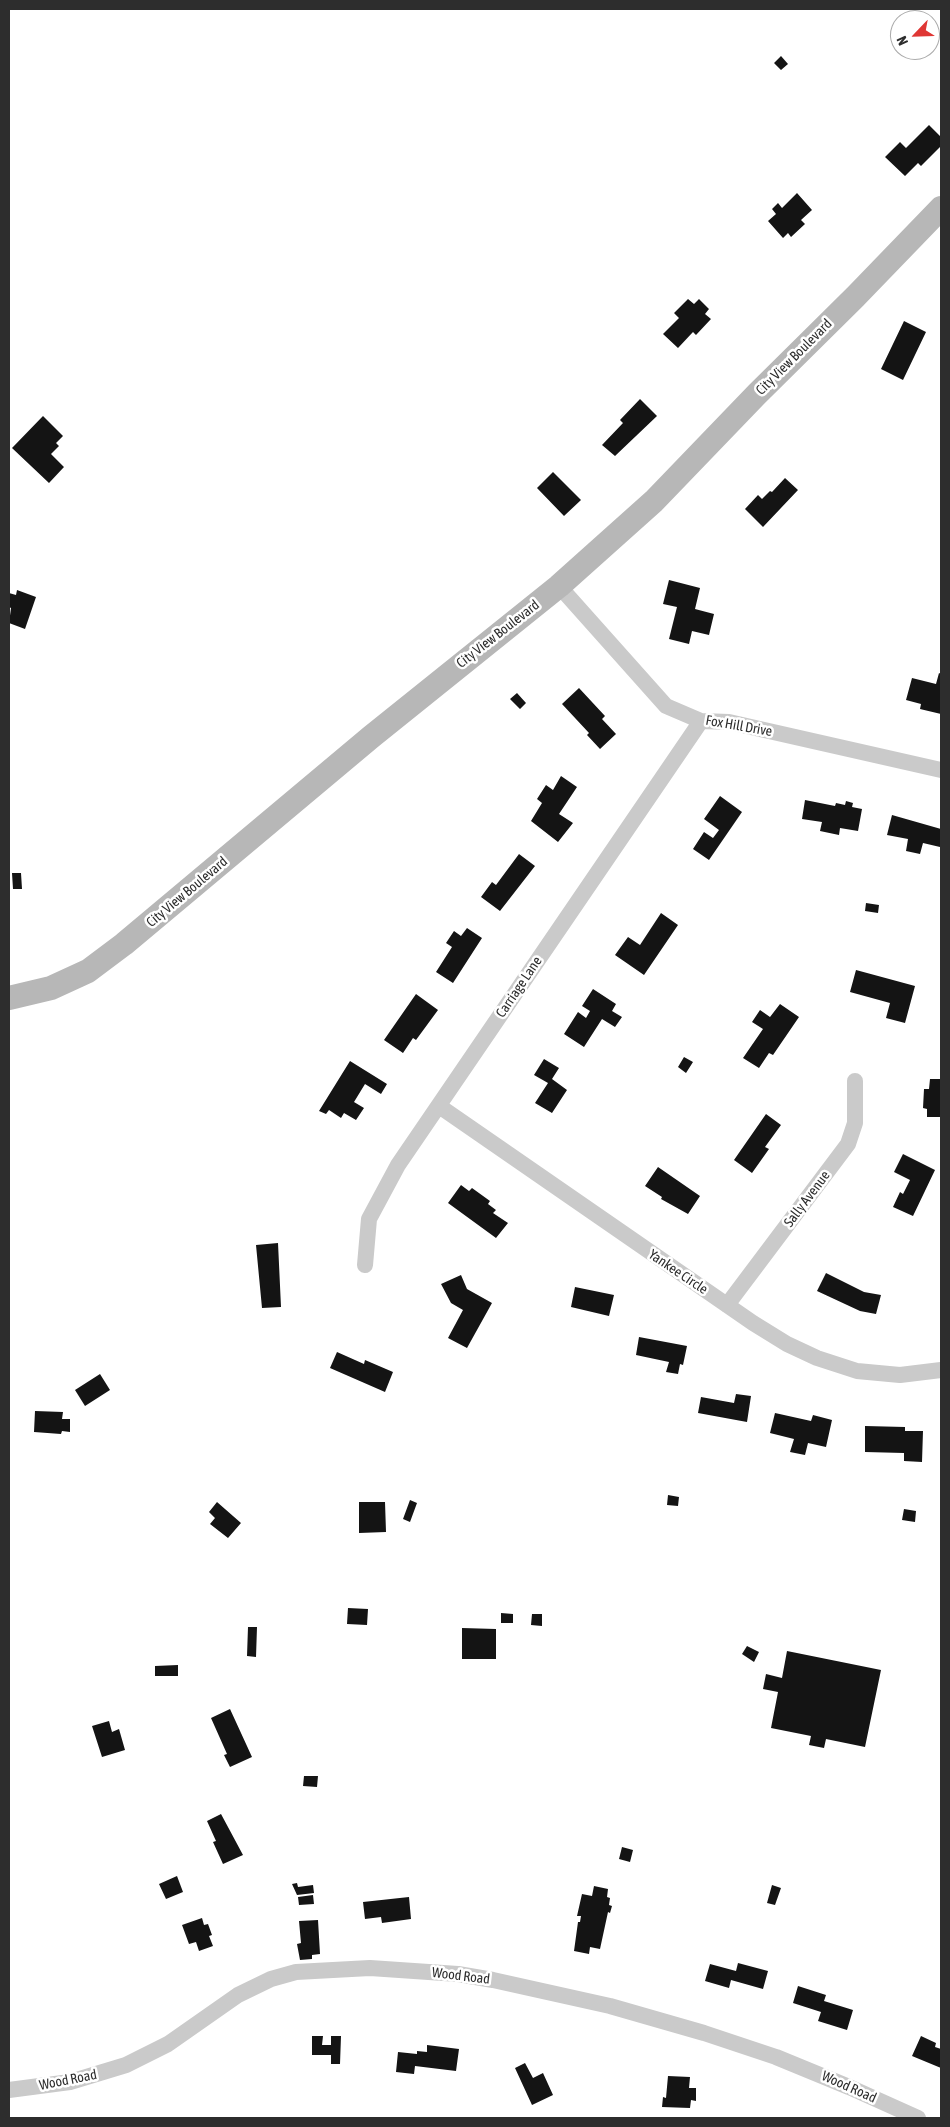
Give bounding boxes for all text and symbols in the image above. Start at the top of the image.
north arrow [890,10,940,60]
text: N [893,34,911,48]
street label: City View Boulevard [753,316,835,398]
street label: City View Boulevard [453,596,543,672]
street label: Fox Hill Drive [704,712,774,740]
street label: City View Boulevard [143,853,231,931]
street label: Carriage Lane [492,953,546,1021]
street label: Sally Avenue [780,1168,834,1230]
street label: Yankee Circle [645,1246,711,1298]
street label: Wood Road [431,1964,491,1988]
street label: Wood Road [38,2066,98,2094]
street label: Wood Road [819,2067,879,2107]

